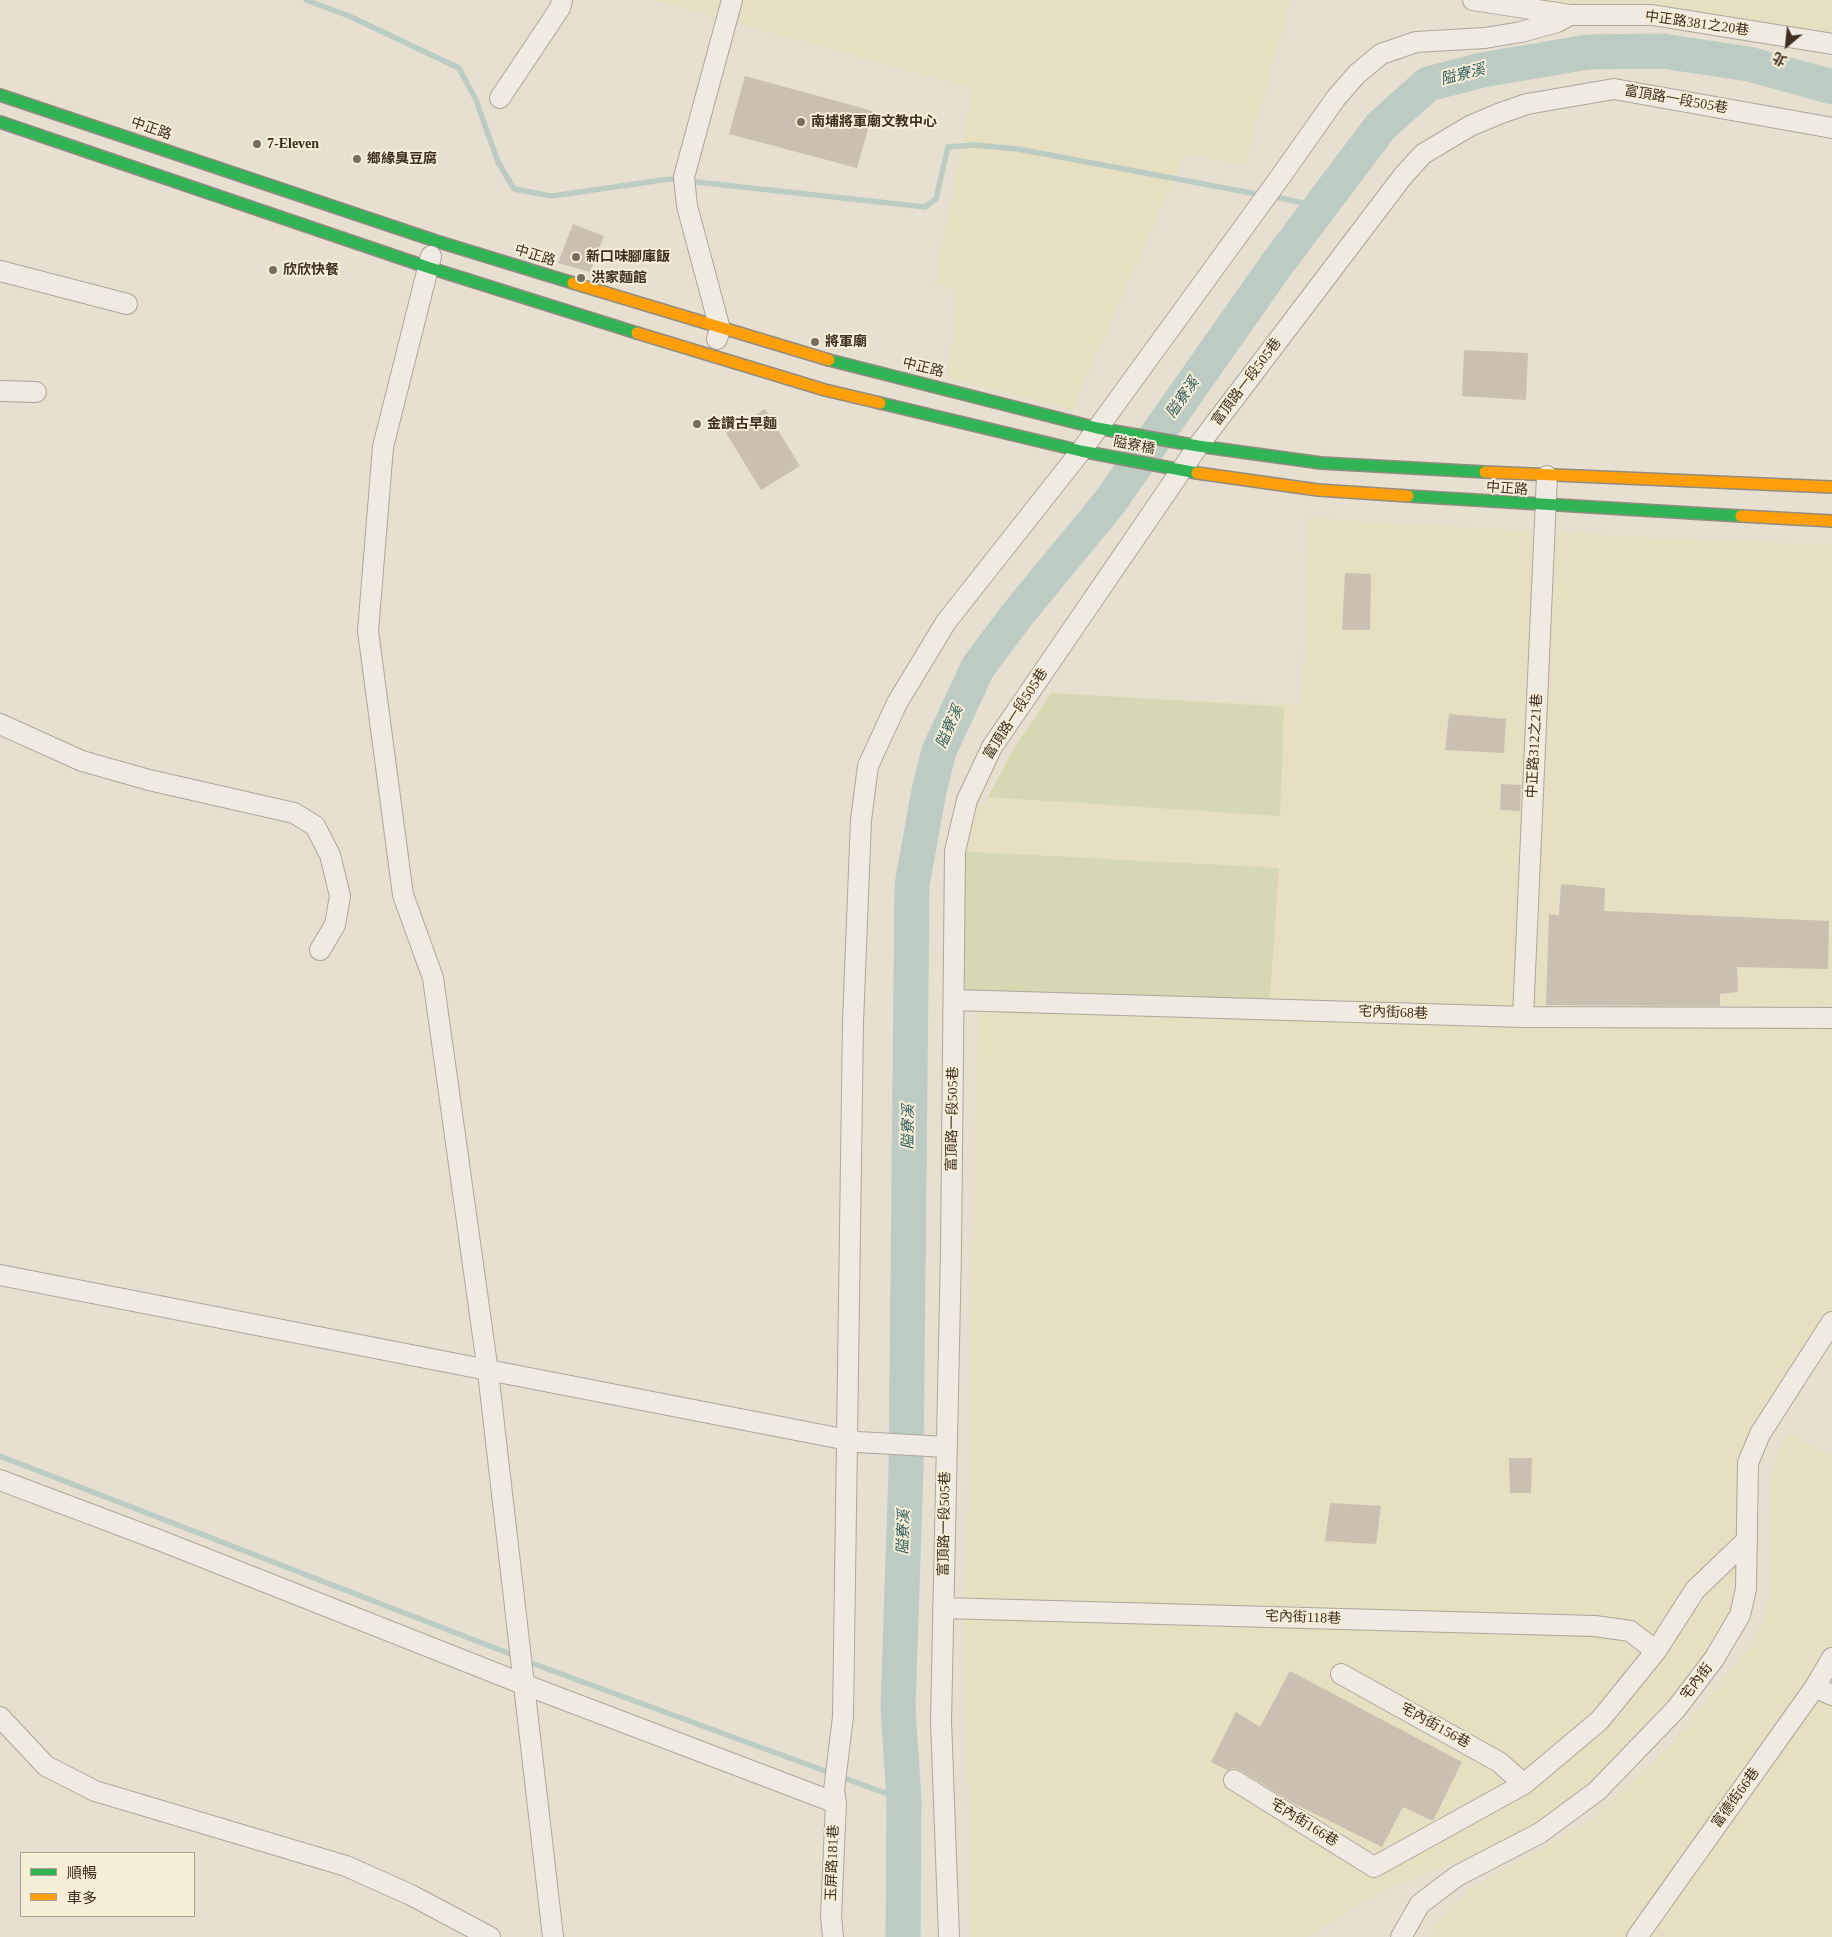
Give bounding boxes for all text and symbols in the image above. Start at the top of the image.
street label: 中正路381之20巷 [1644,8,1750,40]
north arrow [1762,20,1812,70]
text: 北 [1770,49,1789,69]
water label: 隘寮溪 [1439,61,1487,89]
street label: 富頂路一段505巷 [1623,83,1729,117]
street label: 中正路 [128,114,174,144]
place label: 南埔將軍廟文教中心 [811,114,937,130]
marker: 南埔將軍廟文教中心 [795,116,807,128]
place label: 7-Eleven [267,136,319,152]
marker: 7-Eleven [251,138,263,150]
place label: 鄉緣臭豆腐 [367,151,437,167]
marker: 鄉緣臭豆腐 [351,153,363,165]
street label: 中正路 [512,242,558,270]
place label: 新口味腳庫飯 [586,249,670,265]
marker: 新口味腳庫飯 [570,251,582,263]
place label: 欣欣快餐 [283,262,339,278]
marker: 欣欣快餐 [267,264,279,276]
place label: 洪家麵館 [591,270,647,286]
marker: 洪家麵館 [575,272,587,284]
place label: 將軍廟 [825,334,867,350]
street label: 富頂路一段505巷 [1209,335,1285,429]
marker: 將軍廟 [809,336,821,348]
street label: 中正路 [901,355,945,381]
water label: 隘寮溪 [1163,374,1203,422]
place label: 金讚古早麵 [707,416,777,432]
marker: 金讚古早麵 [691,418,703,430]
street label: 隘寮橋 [1112,434,1156,458]
street label: 中正路 [1485,479,1529,499]
street label: 富頂路一段505巷 [980,665,1052,763]
street label: 中正路312之21巷 [1524,693,1546,799]
water label: 隘寮溪 [933,703,967,751]
street label: 宅內街68巷 [1358,1003,1428,1023]
street label: 富頂路一段505巷 [944,1066,962,1172]
water label: 隘寮溪 [900,1104,918,1150]
street label: 富頂路一段505巷 [936,1471,954,1577]
water label: 隘寮溪 [894,1509,914,1555]
street label: 宅內街118巷 [1264,1608,1342,1628]
street label: 宅內街 [1677,1660,1717,1704]
street label: 宅內街156巷 [1397,1700,1473,1752]
street label: 富德街66巷 [1709,1765,1763,1831]
street label: 宅內街166巷 [1267,1795,1341,1851]
street label: 玉屏路181巷 [823,1824,843,1902]
legend [20,1852,195,1917]
text: 順暢 [67,1865,97,1881]
text: 車多 [67,1890,97,1906]

